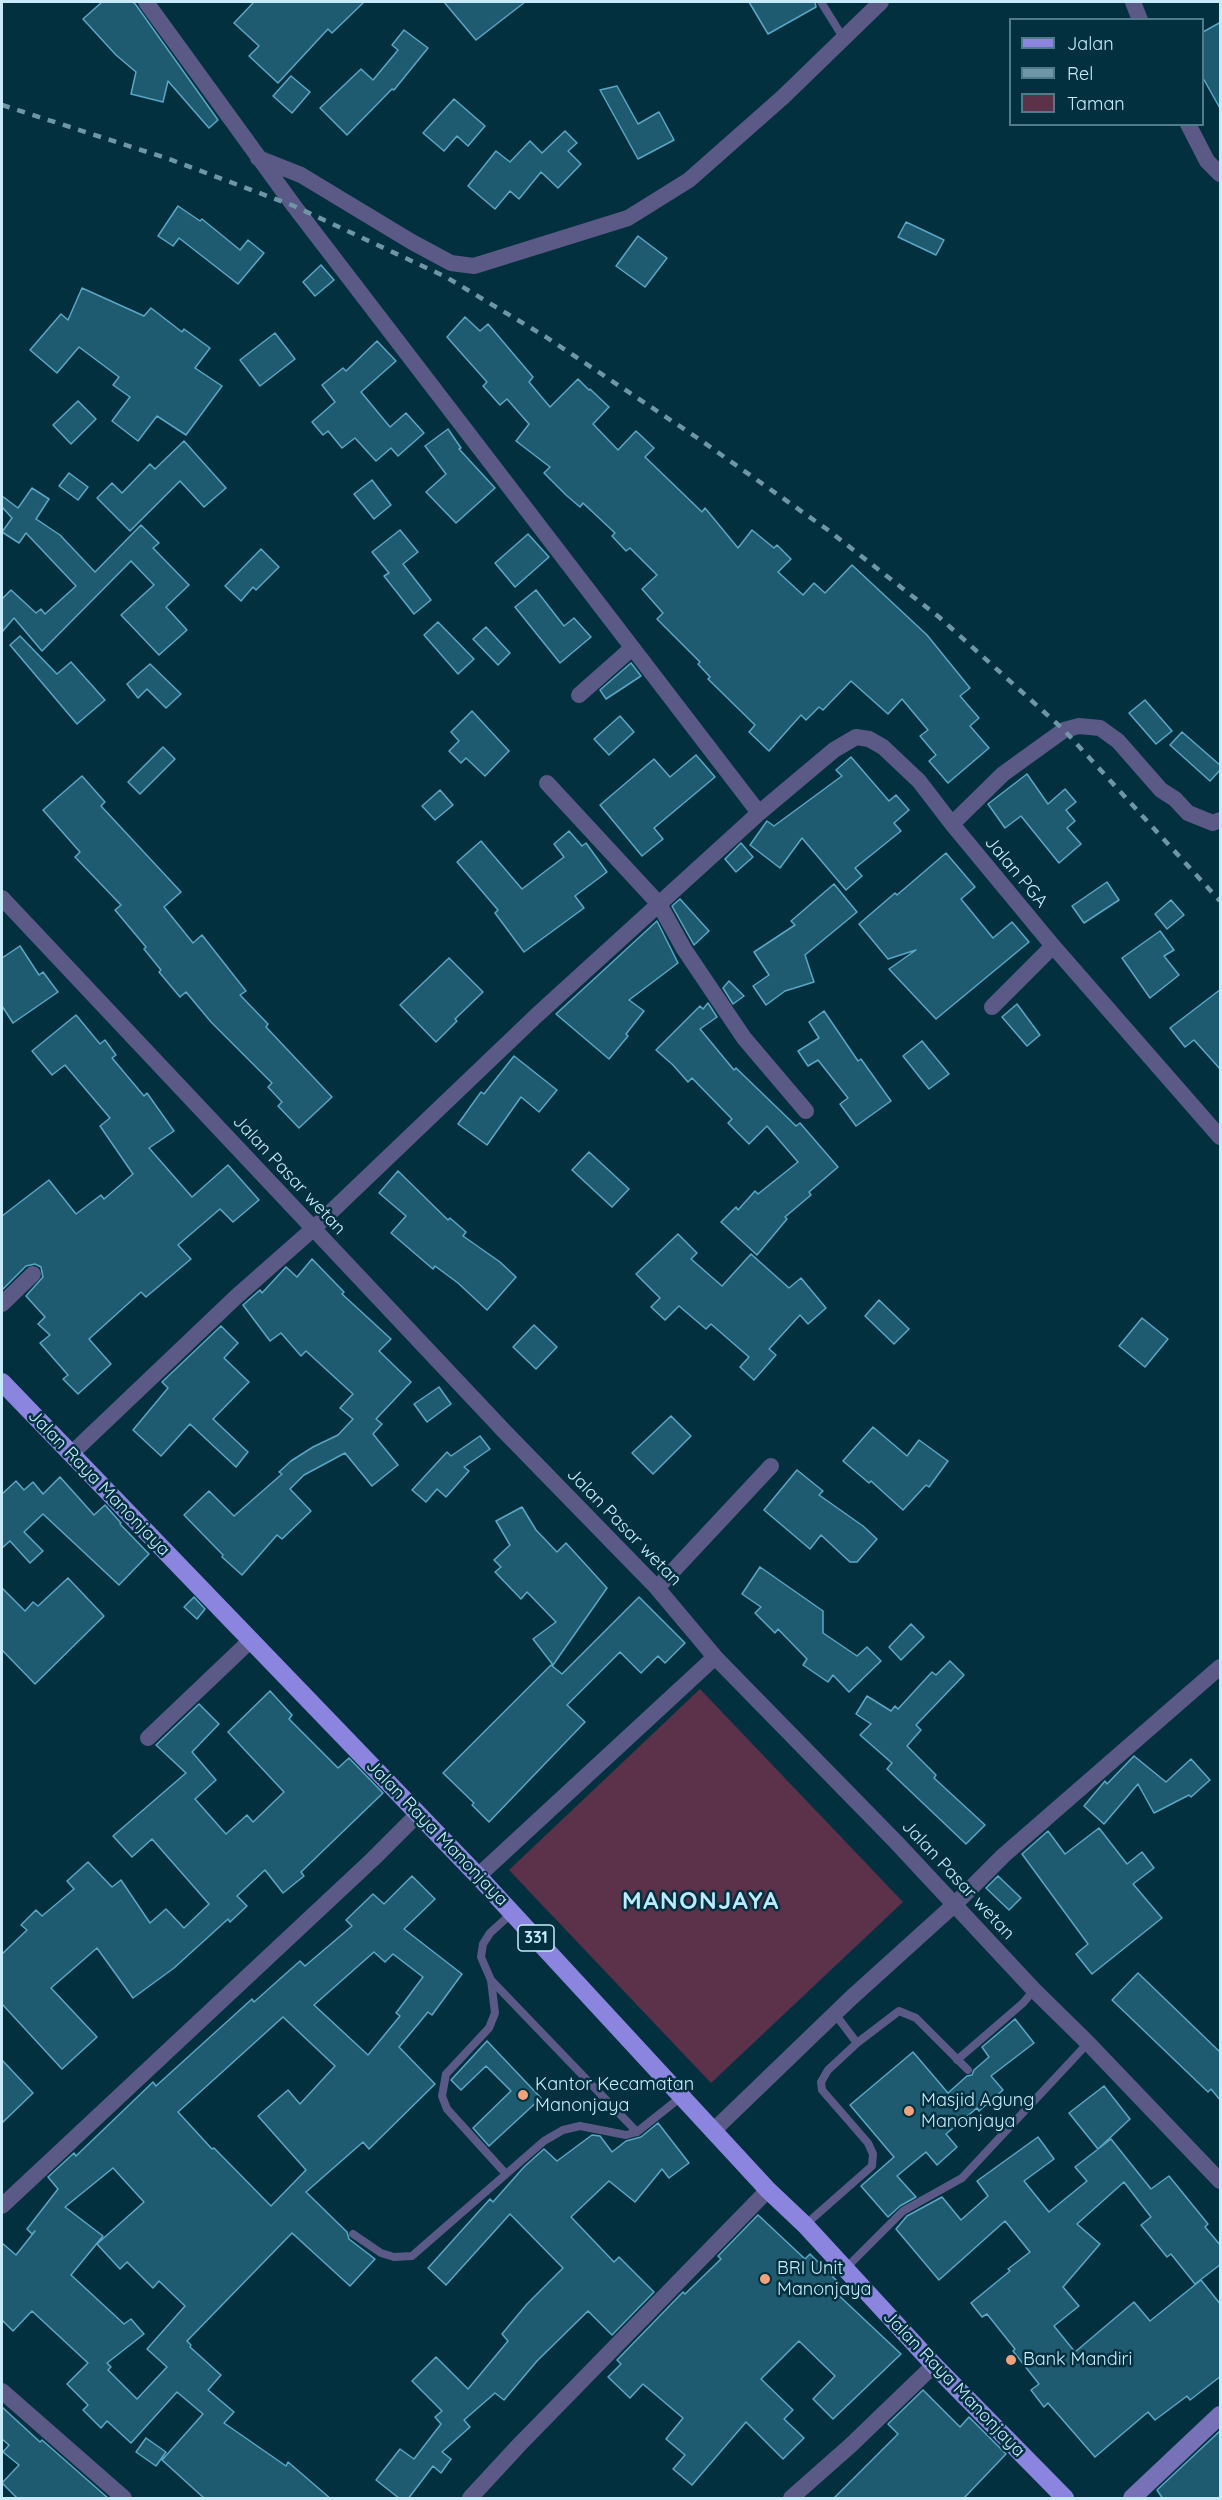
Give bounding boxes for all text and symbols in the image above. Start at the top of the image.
legend [1009,18,1204,126]
text: Jalan [1067,32,1114,55]
text: Rel [1067,62,1093,85]
text: Taman [1067,92,1125,115]
street label: Jalan PGA [980,832,1052,912]
street label: Jalan Pasar wetan [228,1111,350,1239]
street label: Jalan Raya Manonjaya [23,1405,175,1561]
street label: Jalan Pasar wetan [562,1464,686,1590]
street label: Jalan Raya Manonjaya [361,1755,513,1911]
street label: Jalan Pasar wetan [897,1816,1019,1944]
district label: MANONJAYA [622,1888,780,1916]
road number: 331 [518,1925,554,1951]
place label: Kantor Kecamatan Manonjaya [535,2074,694,2116]
marker: Kantor Kecamatan Manonjaya [516,2088,530,2102]
place label: Masjid Agung Manonjaya [921,2090,1034,2132]
marker: Masjid Agung Manonjaya [902,2104,916,2118]
place label: BRI Unit Manonjaya [777,2258,871,2300]
marker: BRI Unit Manonjaya [758,2272,772,2286]
street label: Jalan Raya Manonjaya [878,2306,1030,2462]
place label: Bank Mandiri [1023,2349,1132,2371]
marker: Bank Mandiri [1004,2353,1018,2367]

